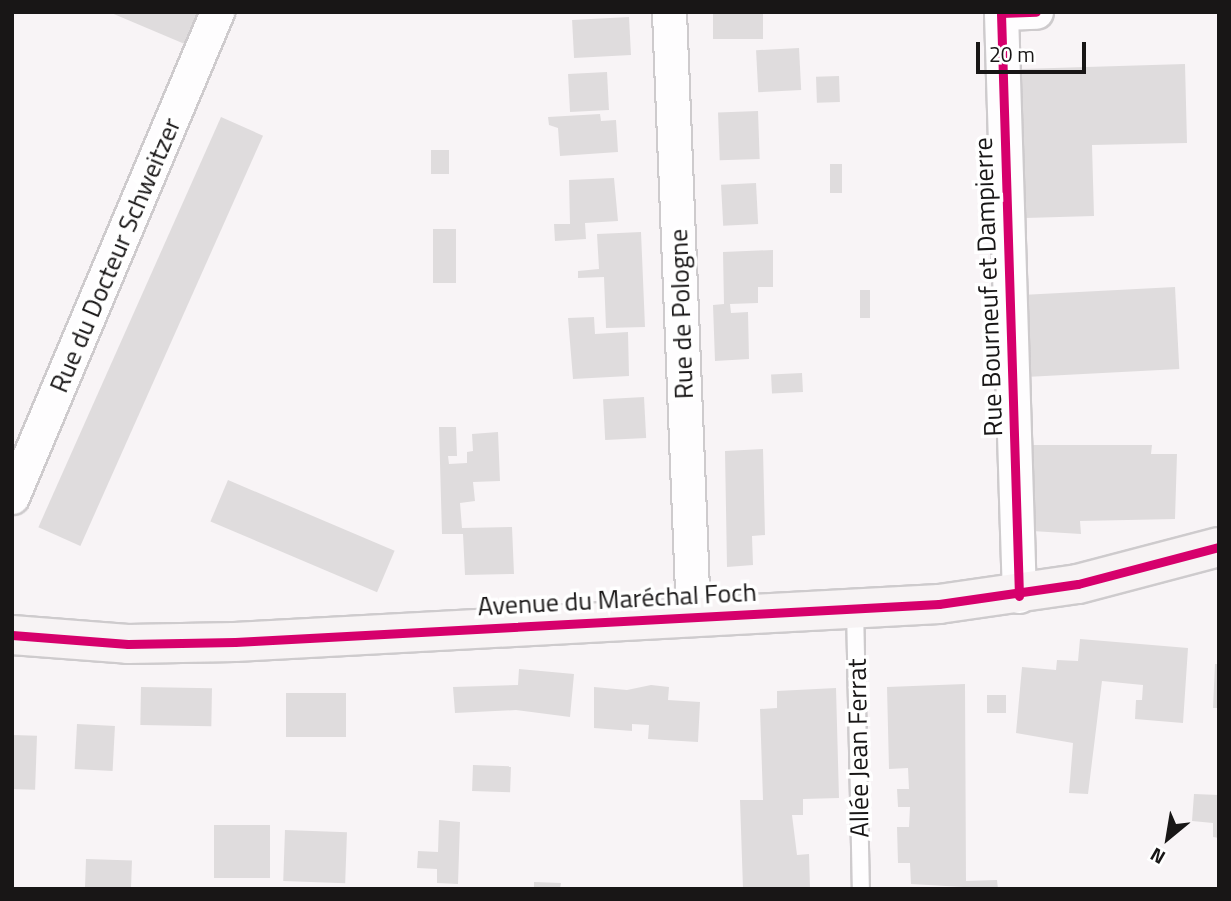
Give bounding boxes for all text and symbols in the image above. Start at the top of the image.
scale bar [979,28,1089,72]
text: 20 m [989,38,1035,70]
street label: Rue du Docteur Schweitzer [43,113,187,397]
street label: Rue Bourneuf et Dampierre [967,137,1009,437]
street label: Rue de Pologne [662,228,700,400]
street label: Avenue du Maréchal Foch [477,576,757,622]
street label: Allée Jean Ferrat [841,658,875,838]
north arrow [1133,803,1203,873]
text: N [1144,841,1170,872]

